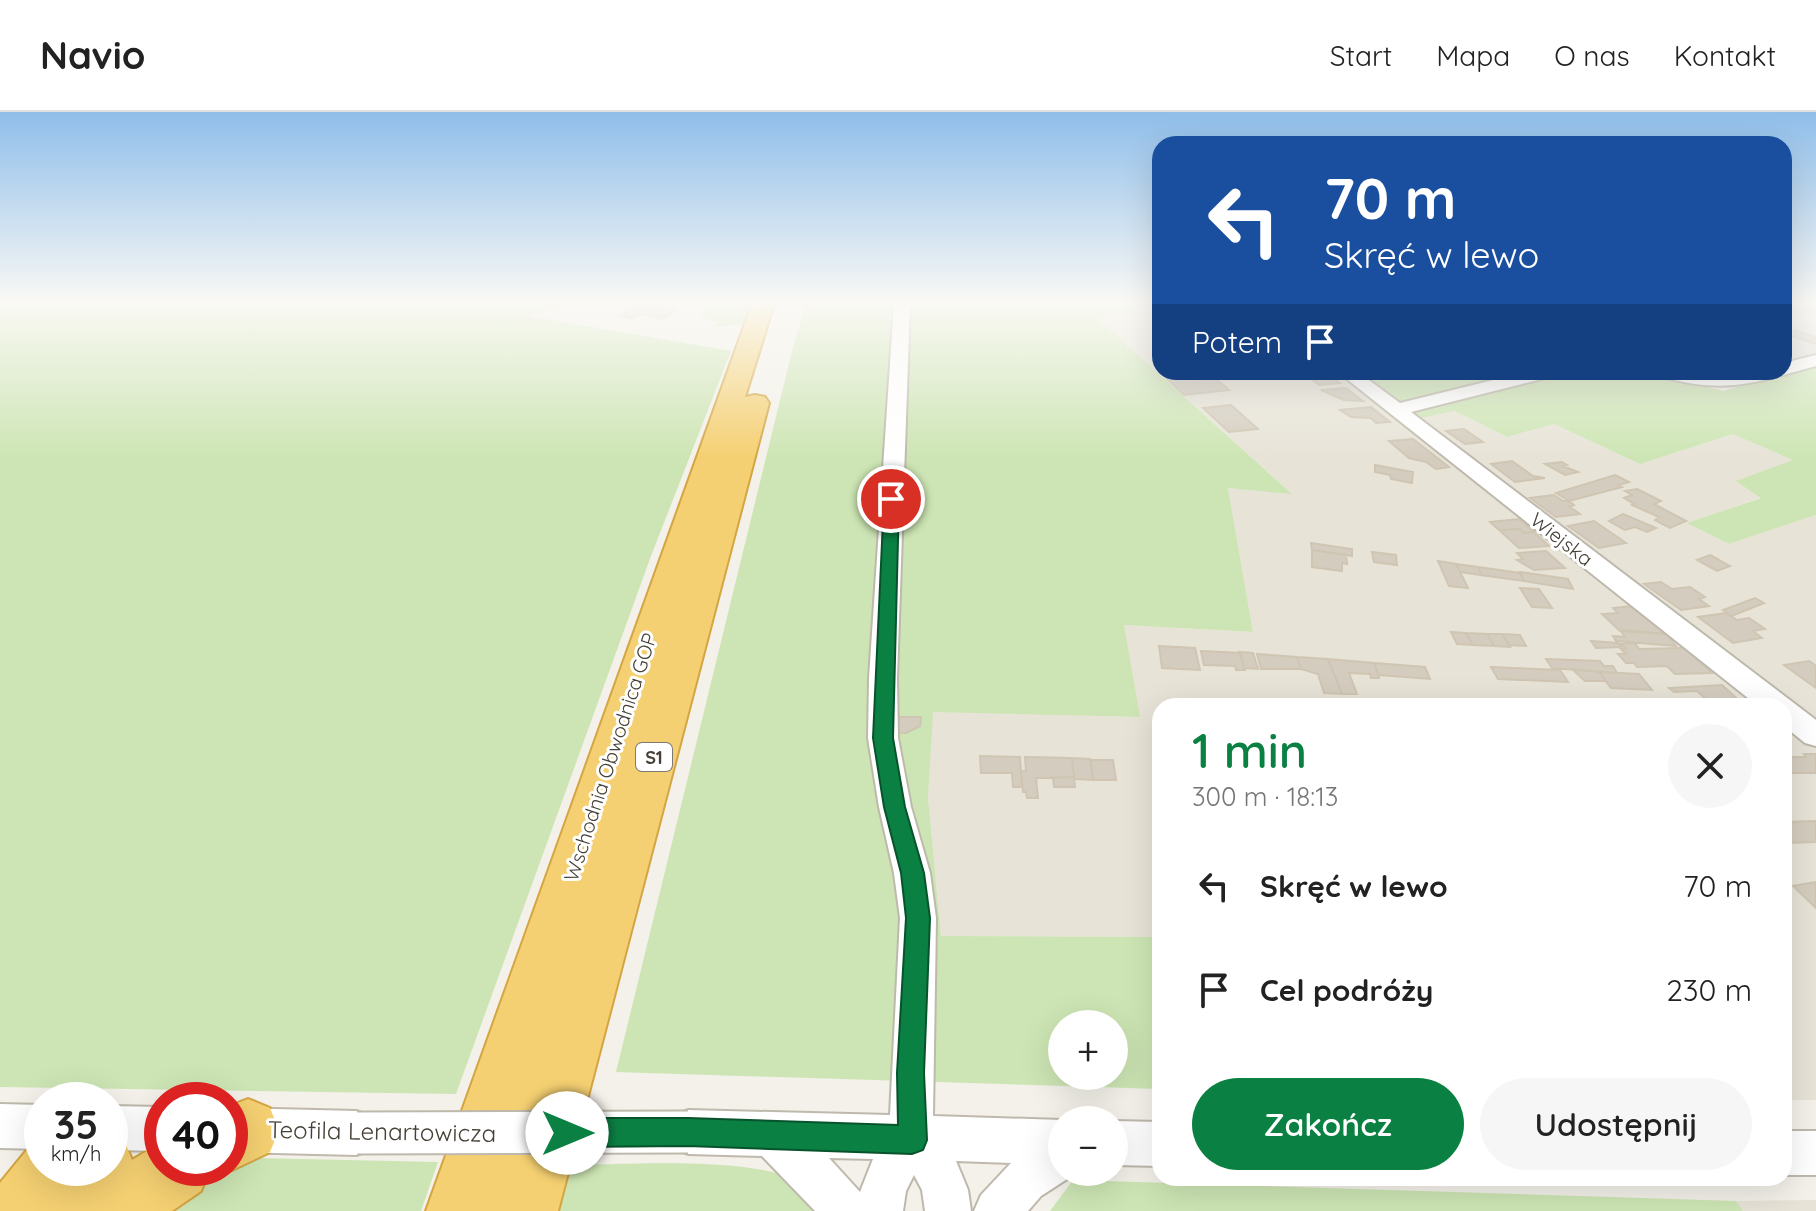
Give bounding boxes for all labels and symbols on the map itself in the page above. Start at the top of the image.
pin [857,465,925,533]
street label: Wiejska [1526,507,1598,571]
street label: Wschodnia Obwodnica GOP [558,630,662,884]
road number: S1 [636,743,672,771]
speed limit sign: 40 [144,1082,248,1186]
position arrow [525,1091,609,1175]
street label: Teofila Lenartowicza [268,1114,496,1148]

